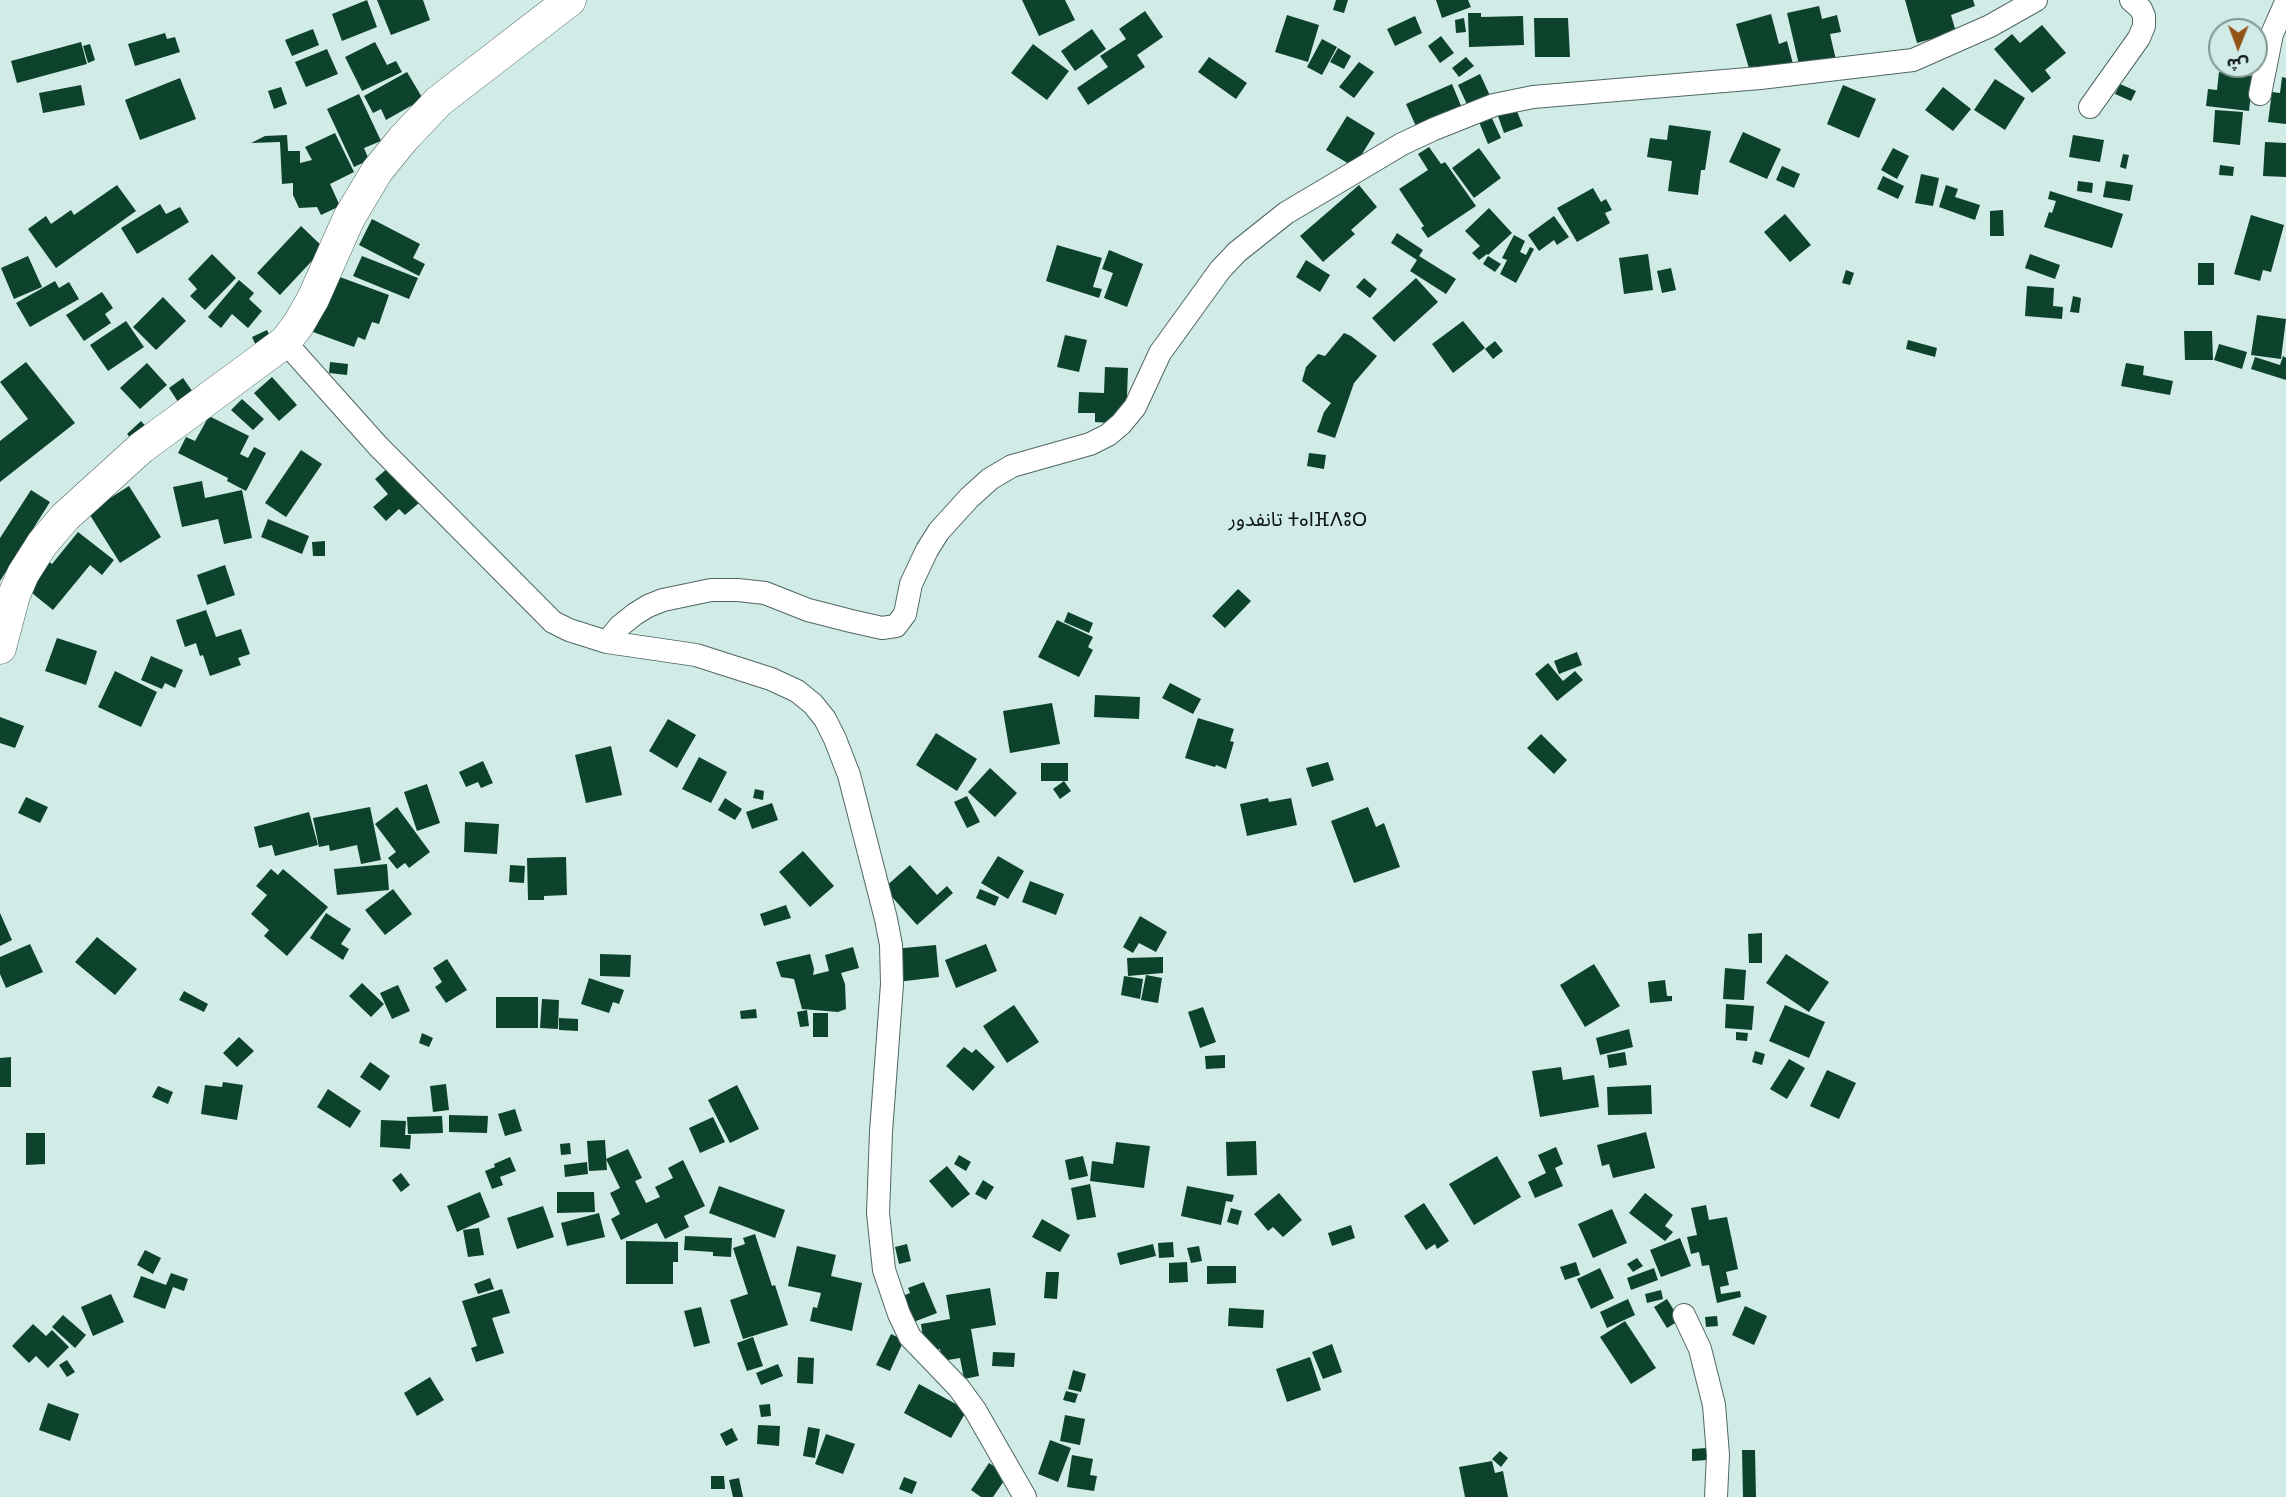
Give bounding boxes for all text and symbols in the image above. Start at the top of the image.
north arrow [2208,18,2268,78]
text: ش [2227,54,2249,75]
district label: تانفدور ⵜⴰⵏⴼⴷⵓⵔ [1229,509,1367,533]

